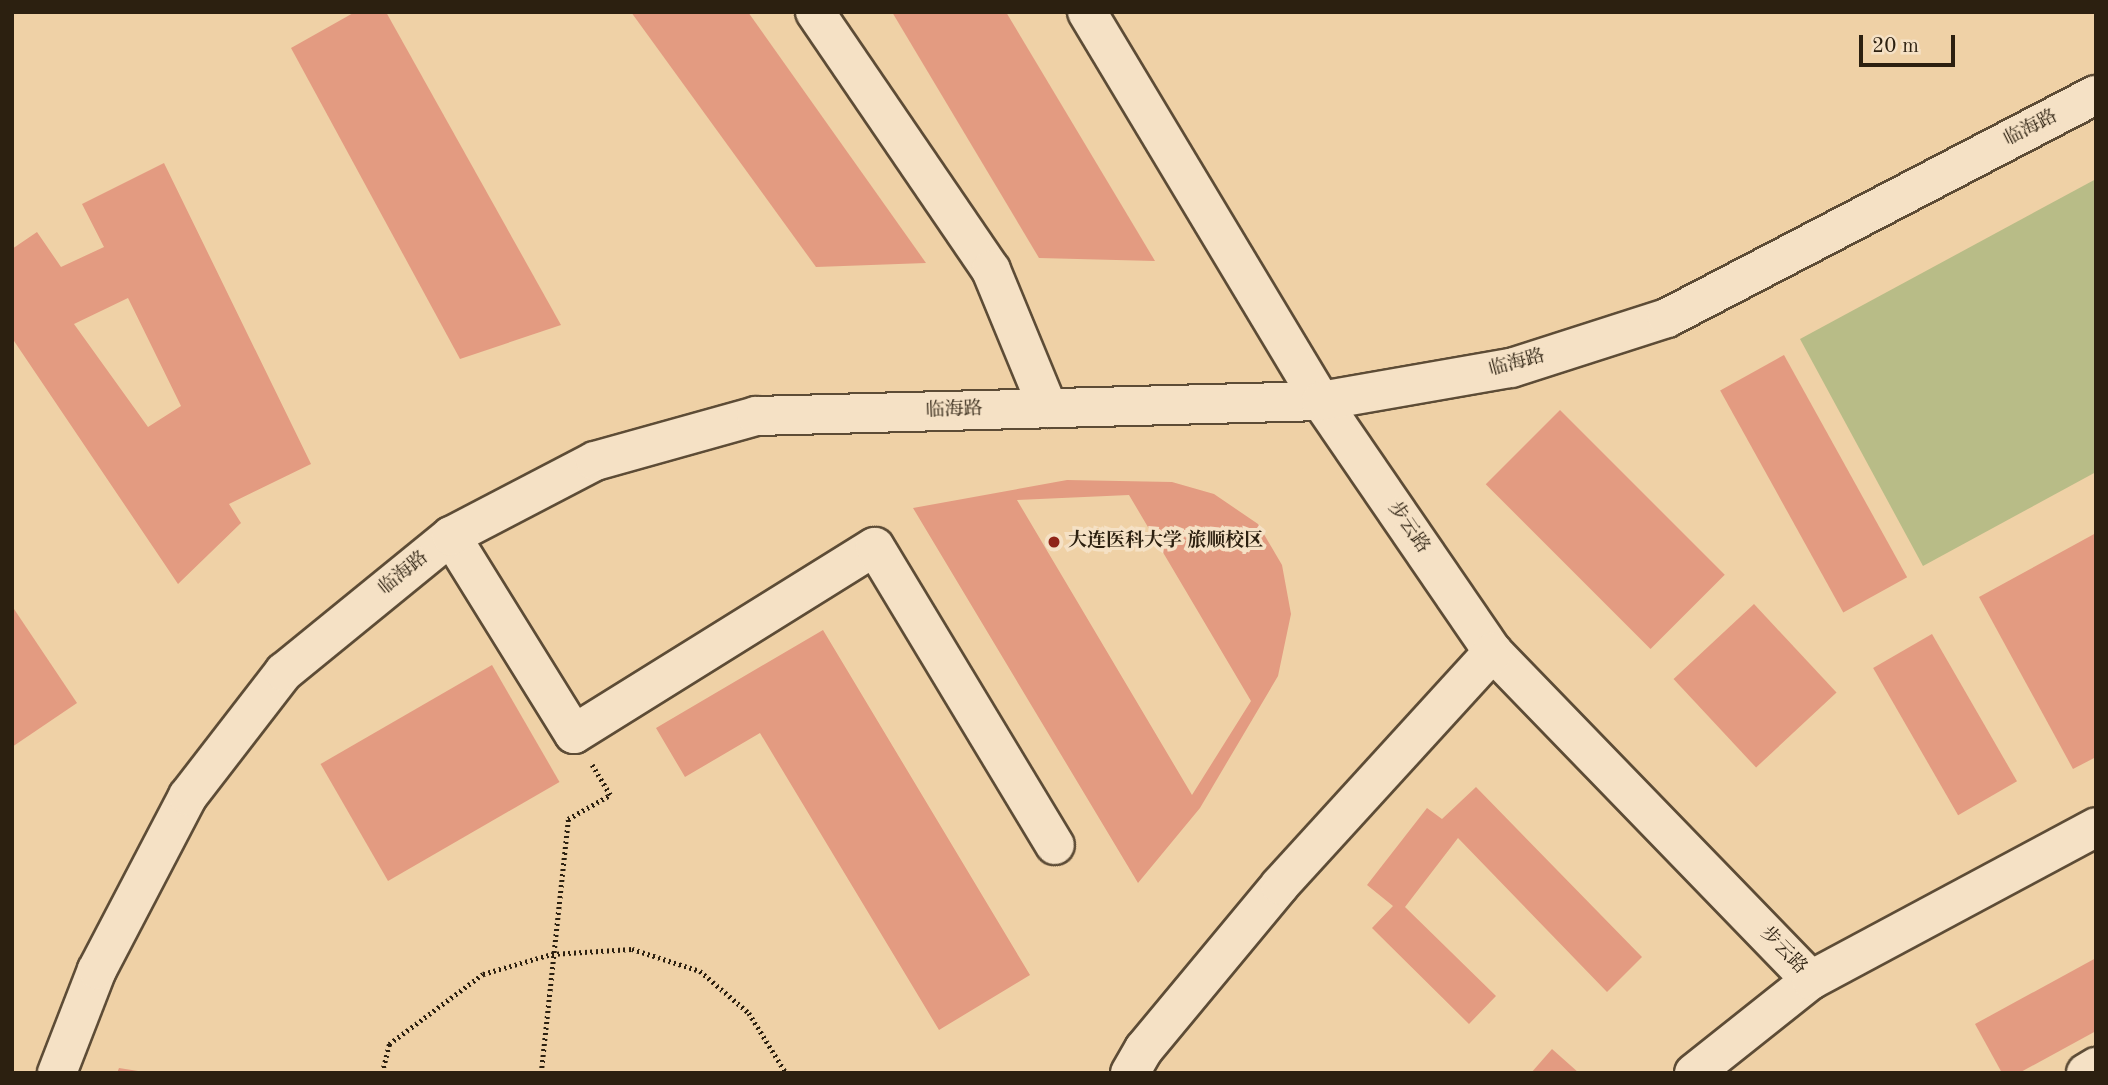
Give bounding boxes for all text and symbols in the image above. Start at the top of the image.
scale bar [1863,21,1959,65]
text: 20 m [1872,36,1919,57]
street label: 临海路 [2000,106,2062,152]
street label: 临海路 [1487,346,1547,382]
street label: 临海路 [925,399,983,423]
street label: 步云路 [1383,498,1433,558]
place label: 大连医科大学 旅顺校区 [1068,531,1263,553]
marker: 大连医科大学 旅顺校区 [1046,534,1062,550]
street label: 临海路 [375,547,433,601]
street label: 步云路 [1755,923,1811,979]

